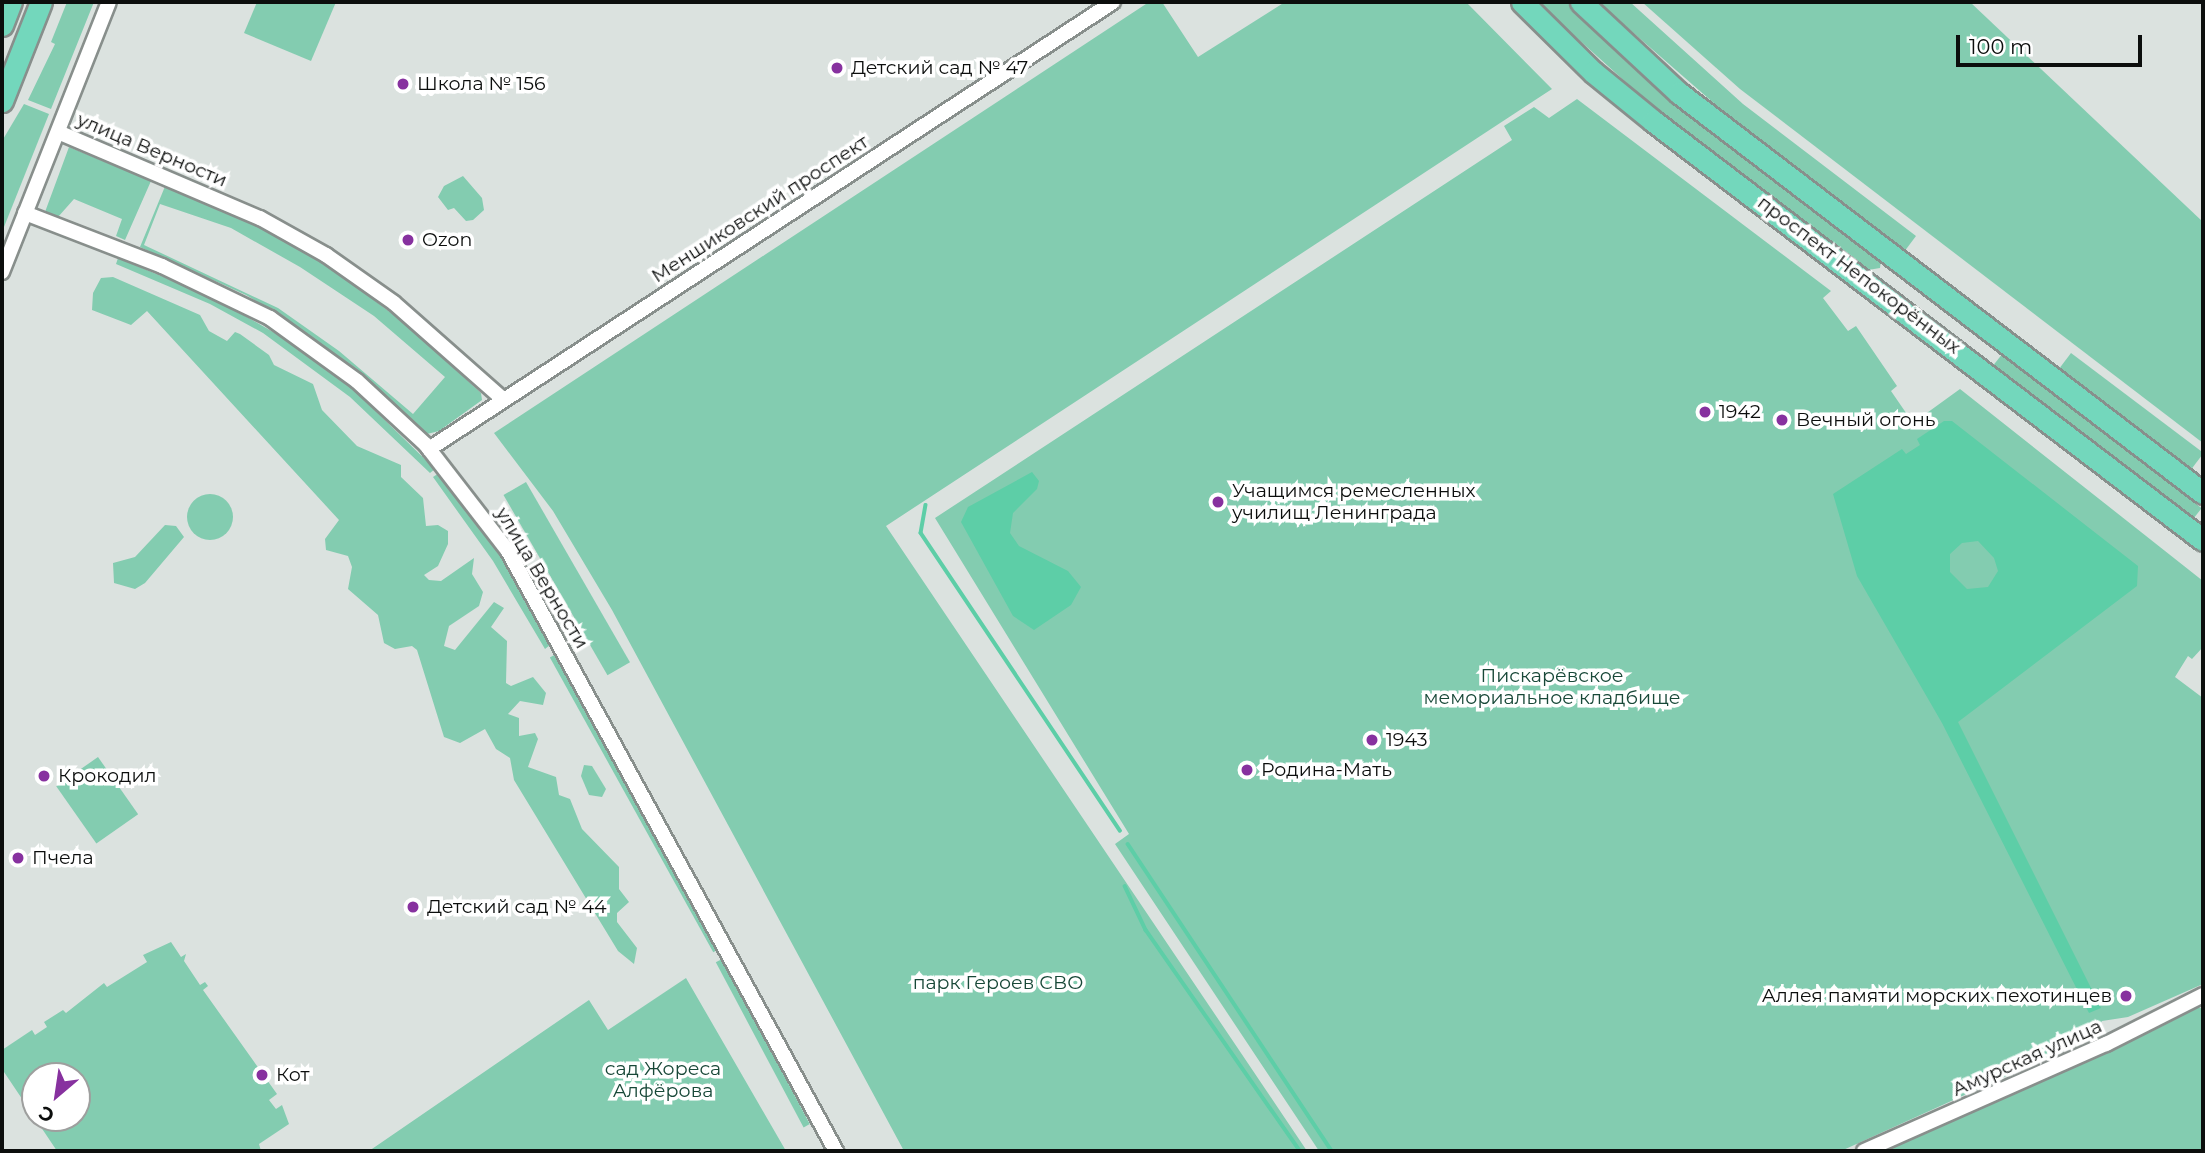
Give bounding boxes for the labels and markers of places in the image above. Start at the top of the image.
place label: Детский сад № 47 [851,57,1028,79]
marker: Детский сад № 47 [829,60,845,76]
place label: Школа № 156 [417,73,546,95]
marker: Школа № 156 [395,76,411,92]
place label: Ozon [422,229,472,251]
marker: Ozon [400,232,416,248]
place label: 1942 [1719,401,1761,423]
marker: 1942 [1697,404,1713,420]
place label: Вечный огонь [1796,409,1935,431]
marker: Вечный огонь [1774,412,1790,428]
place label: Учащимся ремесленных училищ Ленинграда [1232,480,1476,524]
marker: Учащимся ремесленных училищ Ленинграда [1210,494,1226,510]
place label: 1943 [1386,729,1427,751]
marker: 1943 [1364,732,1380,748]
place label: Родина-Мать [1261,759,1392,781]
marker: Родина-Мать [1239,762,1255,778]
place label: Крокодил [58,765,156,787]
marker: Крокодил [36,768,52,784]
place label: Пчела [32,847,94,869]
marker: Пчела [10,850,26,866]
place label: Детский сад № 44 [427,896,607,918]
marker: Детский сад № 44 [405,899,421,915]
place label: Аллея памяти морских пехотинцев [1762,985,2112,1007]
marker: Аллея памяти морских пехотинцев [2118,988,2134,1004]
place label: Кот [276,1064,309,1086]
marker: Кот [254,1067,270,1083]

